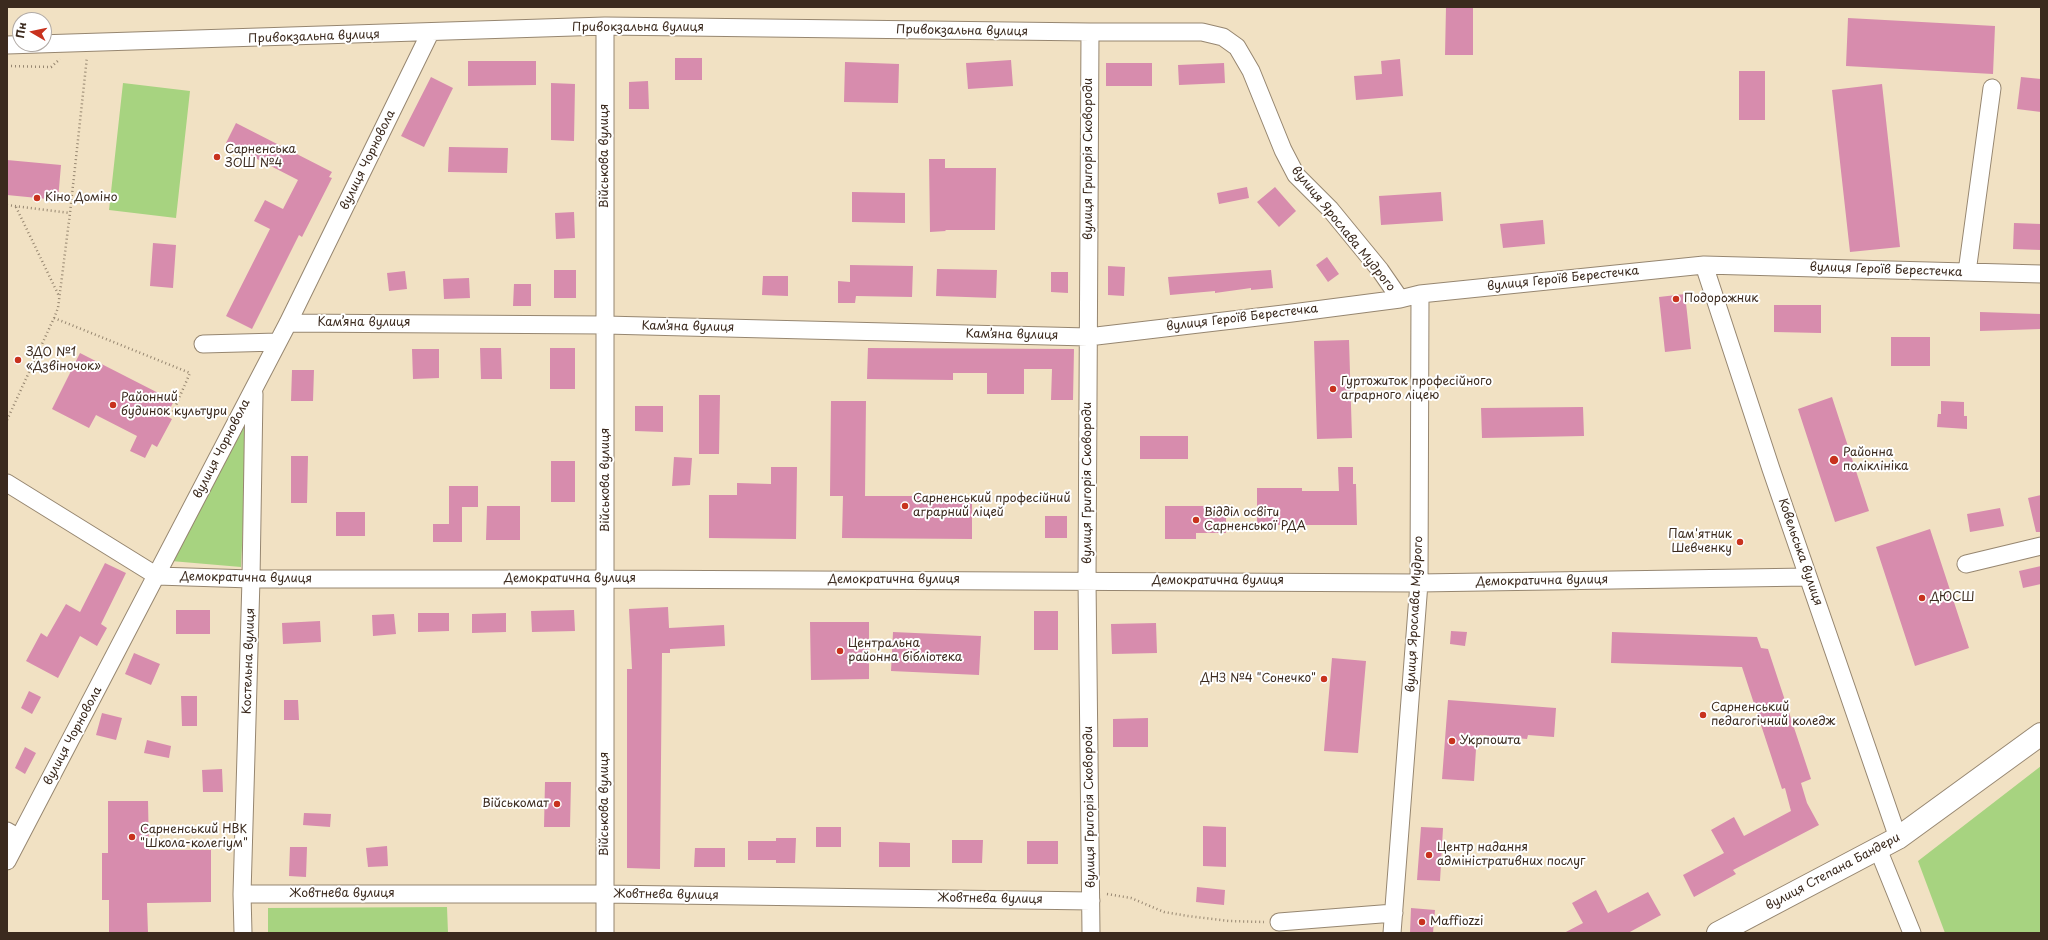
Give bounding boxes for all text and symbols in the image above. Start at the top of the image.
north arrow [12,12,52,52]
text: Пн [11,21,30,39]
street label: Привокзальна вулиця [572,21,704,35]
street label: Привокзальна вулиця [896,23,1028,39]
street label: Привокзальна вулиця [248,28,380,46]
street label: вулиця Григорія Сковороди [1082,78,1096,240]
street label: Військова вулиця [598,104,612,208]
street label: вулиця Чорновола [338,108,398,212]
place label: Сарненська ЗОШ №4 [225,143,296,171]
marker: Сарненська ЗОШ №4 [212,152,222,162]
street label: вулиця Ярослава Мудрого [1288,164,1398,294]
place label: Кіно Доміно [45,191,117,205]
marker: Кіно Доміно [32,193,42,203]
street label: вулиця Героїв Берестечка [1809,260,1963,280]
street label: вулиця Героїв Берестечка [1486,264,1640,294]
place label: Подорожник [1684,292,1758,306]
marker: Подорожник [1671,294,1681,304]
street label: вулиця Героїв Берестечка [1165,302,1319,334]
street label: Камʼяна вулиця [318,316,410,330]
street label: Камʼяна вулиця [641,319,735,335]
street label: Камʼяна вулиця [965,327,1059,343]
place label: ЗДО №1 «Дзвіночок» [26,346,101,374]
marker: ЗДО №1 «Дзвіночок» [13,355,23,365]
place label: Гуртожиток професійного аграрного ліцею [1341,375,1492,403]
marker: Гуртожиток професійного аграрного ліцею [1328,384,1338,394]
place label: Районний будинок культури [121,391,227,419]
street label: вулиця Чорновола [191,397,253,501]
marker: Районний будинок культури [108,400,118,410]
street label: вулиця Григорія Сковороди [1081,402,1095,564]
street label: Військова вулиця [599,428,613,532]
place label: Районна поліклініка [1843,446,1908,474]
marker: Районна поліклініка [1828,454,1840,466]
place label: Сарненський професійний аграрний ліцей [913,492,1070,520]
street label: Ковельська вулиця [1775,496,1825,608]
marker: Сарненський професійний аграрний ліцей [900,501,910,511]
place label: Відділ освіти Сарненської РДА [1204,506,1306,534]
marker: Відділ освіти Сарненської РДА [1191,515,1201,525]
place label: Пам'ятник Шевченку [1668,528,1732,556]
street label: вулиця Ярослава Мудрого [1404,535,1426,693]
marker: Пам'ятник Шевченку [1735,537,1745,547]
street label: Демократична вулиця [180,570,312,586]
street label: Демократична вулиця [504,572,636,586]
street label: Демократична вулиця [828,573,960,587]
street label: Демократична вулиця [1476,573,1608,589]
street label: Демократична вулиця [1152,574,1284,588]
place label: ДЮСШ [1930,591,1975,605]
marker: ДЮСШ [1917,593,1927,603]
street label: Костельна вулиця [240,608,258,714]
place label: Центральна районна бібліотека [848,637,962,665]
marker: Центральна районна бібліотека [835,646,845,656]
place label: ДНЗ №4 "Сонечко" [1200,672,1316,686]
marker: ДНЗ №4 "Сонечко" [1319,674,1329,684]
street label: вулиця Чорновола [41,684,105,788]
place label: Сарненський педагогічний коледж [1711,701,1835,729]
marker: Сарненський педагогічний коледж [1698,710,1708,720]
street label: вулиця Григорія Сковороди [1081,726,1099,888]
place label: Укрпошта [1460,734,1521,748]
marker: Укрпошта [1447,736,1457,746]
street label: Військова вулиця [598,752,612,856]
place label: Військомат [482,797,549,811]
marker: Військомат [552,799,562,809]
place label: Сарненський НВК "Школа-колегіум" [140,823,248,851]
street label: вулиця Степана Бандери [1763,830,1903,914]
marker: Сарненський НВК "Школа-колегіум" [127,832,137,842]
place label: Центр надання адміністративних послуг [1437,841,1585,869]
marker: Центр надання адміністративних послуг [1424,850,1434,860]
street label: Жовтнева вулиця [289,887,395,901]
street label: Жовтнева вулиця [613,887,719,903]
street label: Жовтнева вулиця [937,891,1043,907]
place label: Maffiozzi [1430,915,1483,929]
marker: Maffiozzi [1417,917,1427,927]

